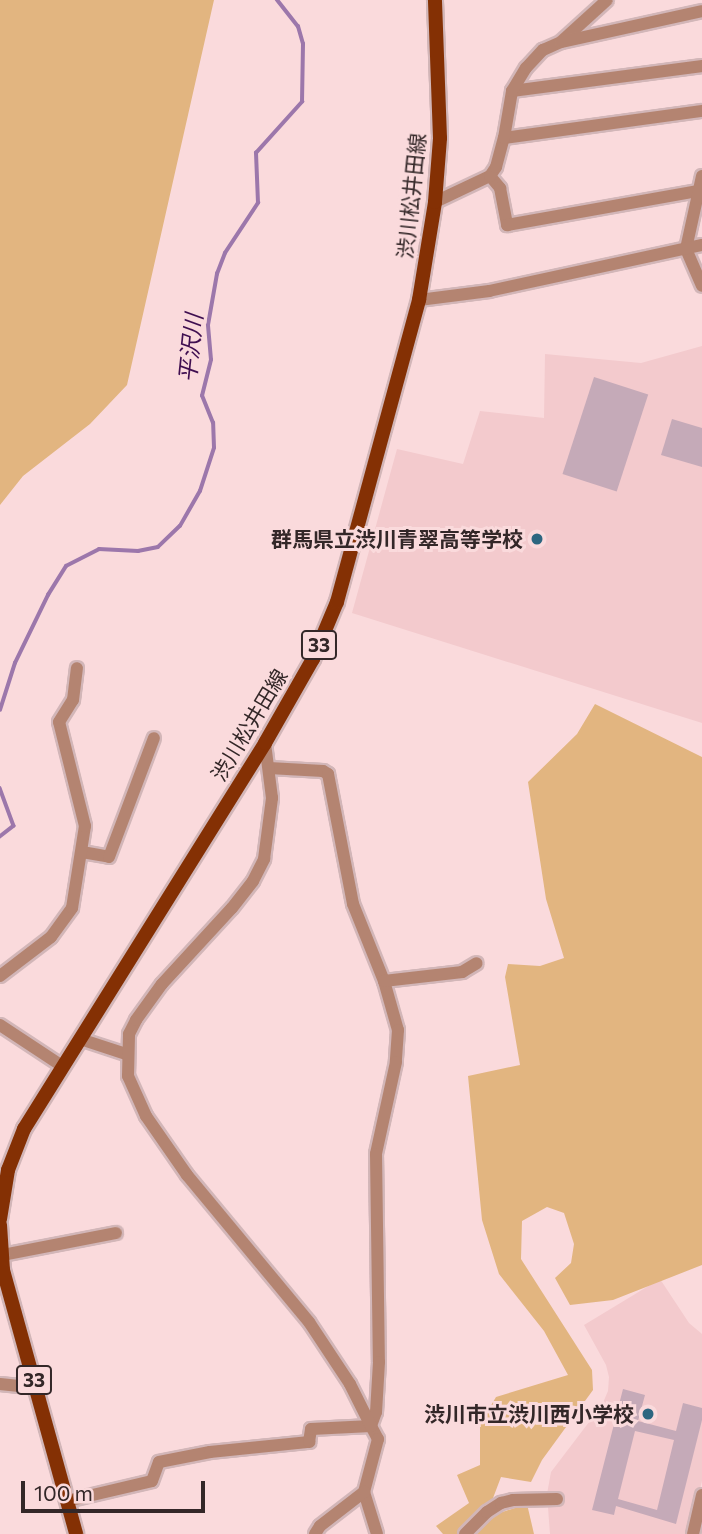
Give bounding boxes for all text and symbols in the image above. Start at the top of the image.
street label: 渋川松井田線 [392,132,430,260]
water label: 平沢川 [173,312,207,384]
place label: 群馬県立渋川青翠高等学校 [271,526,523,552]
marker: 群馬県立渋川青翠高等学校 [529,531,545,547]
road number: 33 [300,630,338,660]
street label: 渋川松井田線 [206,665,292,785]
road number: 33 [15,1364,53,1396]
place label: 渋川市立渋川西小学校 [424,1401,634,1427]
marker: 渋川市立渋川西小学校 [640,1406,656,1422]
scale bar [24,1468,208,1512]
text: 100 m [34,1480,93,1505]

